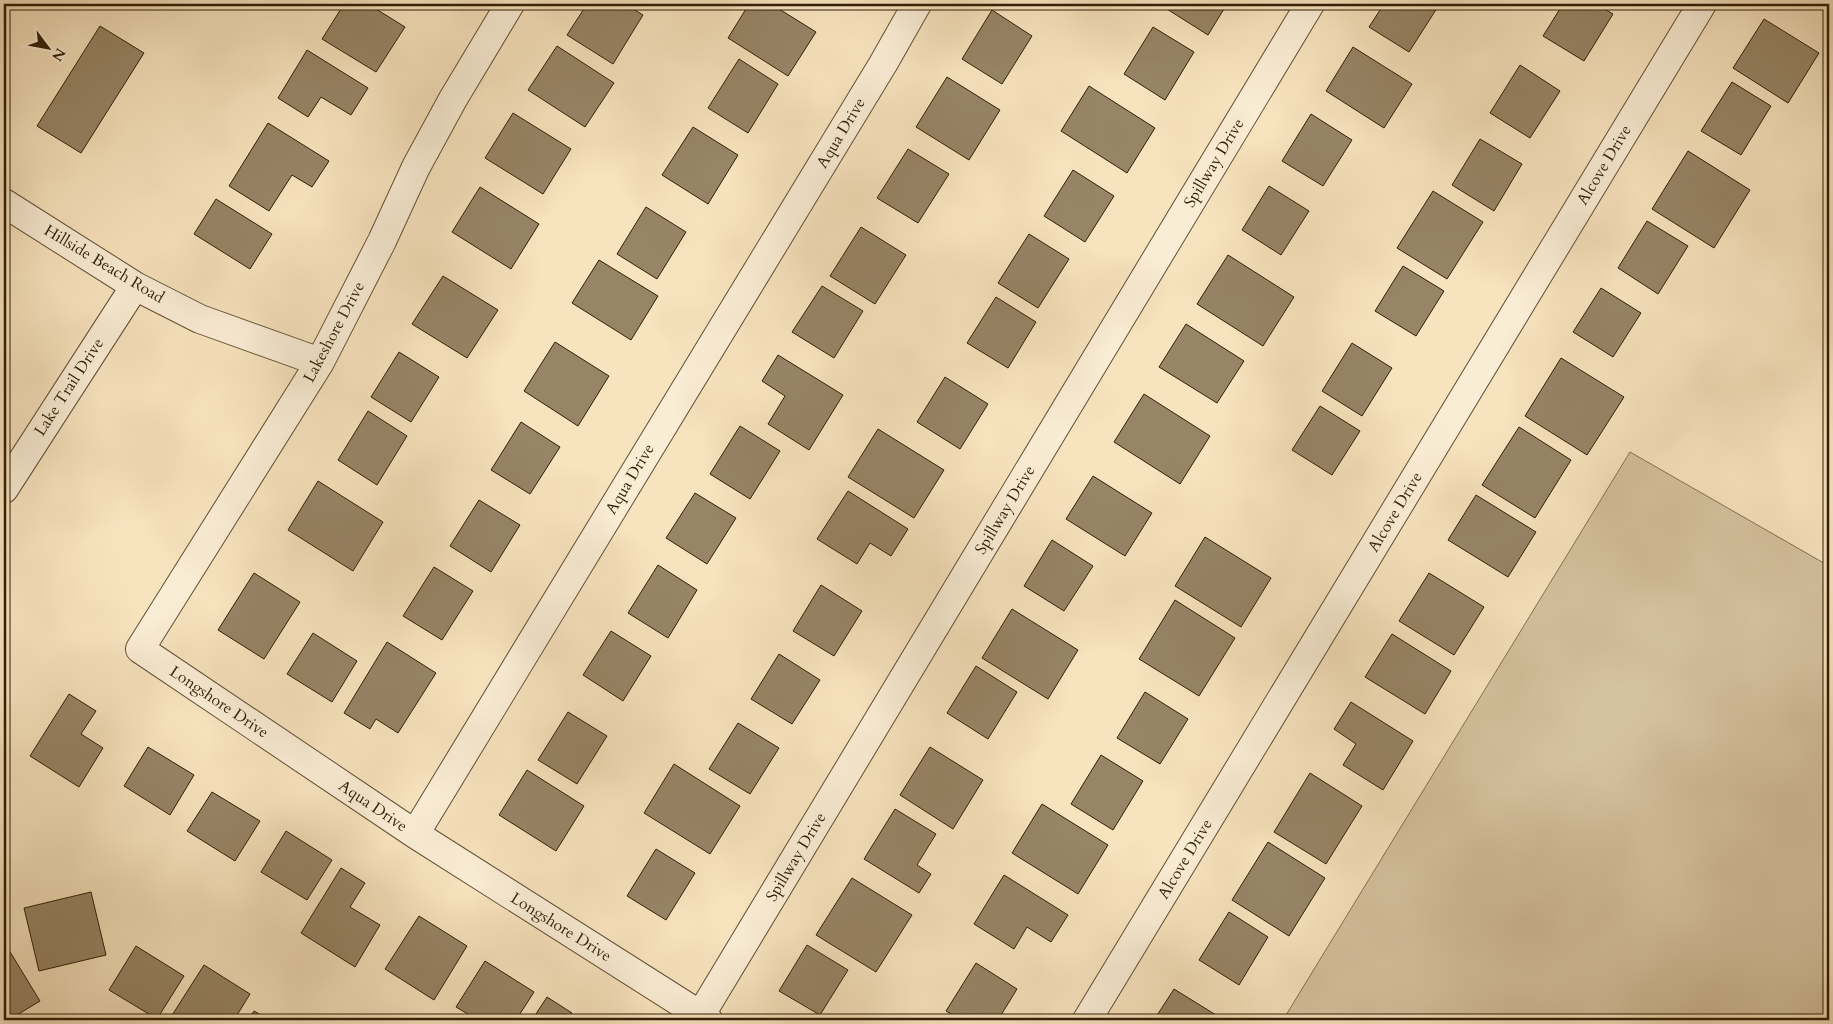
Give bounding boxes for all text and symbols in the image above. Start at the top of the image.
north arrow [22,22,72,72]
text: N [47,44,70,65]
street label: Aqua Drive [811,94,871,172]
street label: Spillway Drive [1179,114,1249,212]
street label: Alcove Drive [1571,121,1637,209]
street label: Hillside Beach Road [40,219,169,309]
street label: Lakeshore Drive [298,278,370,386]
street label: Lake Trail Drive [29,334,109,440]
street label: Aqua Drive [600,440,660,518]
street label: Spillway Drive [970,461,1040,559]
street label: Alcove Drive [1362,468,1428,556]
street label: Longshore Drive [165,661,273,743]
street label: Aqua Drive [334,775,412,837]
street label: Spillway Drive [761,808,831,906]
street label: Alcove Drive [1152,815,1218,903]
street label: Longshore Drive [506,887,616,967]

